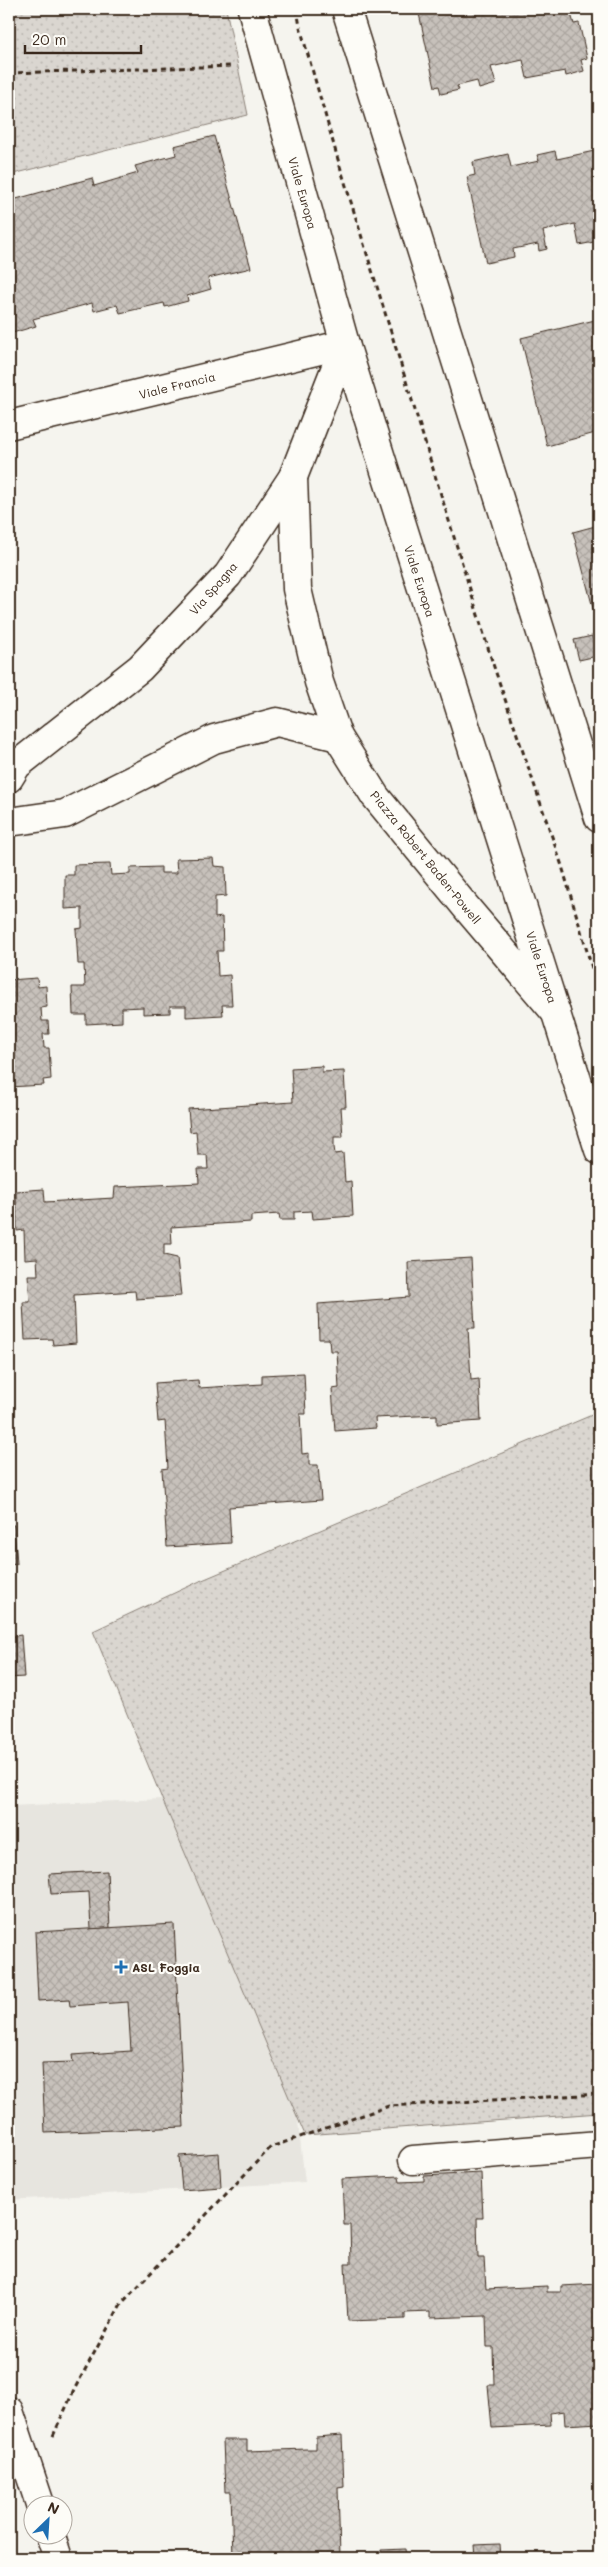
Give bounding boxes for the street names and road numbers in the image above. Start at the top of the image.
street label: Viale Europa [285,155,321,231]
street label: Viale Francia [137,368,217,402]
street label: Viale Europa [401,543,439,619]
street label: Via Spagna [185,558,241,618]
street label: Piazza Robert Baden-Powell [367,787,485,927]
street label: Viale Europa [523,929,561,1005]

